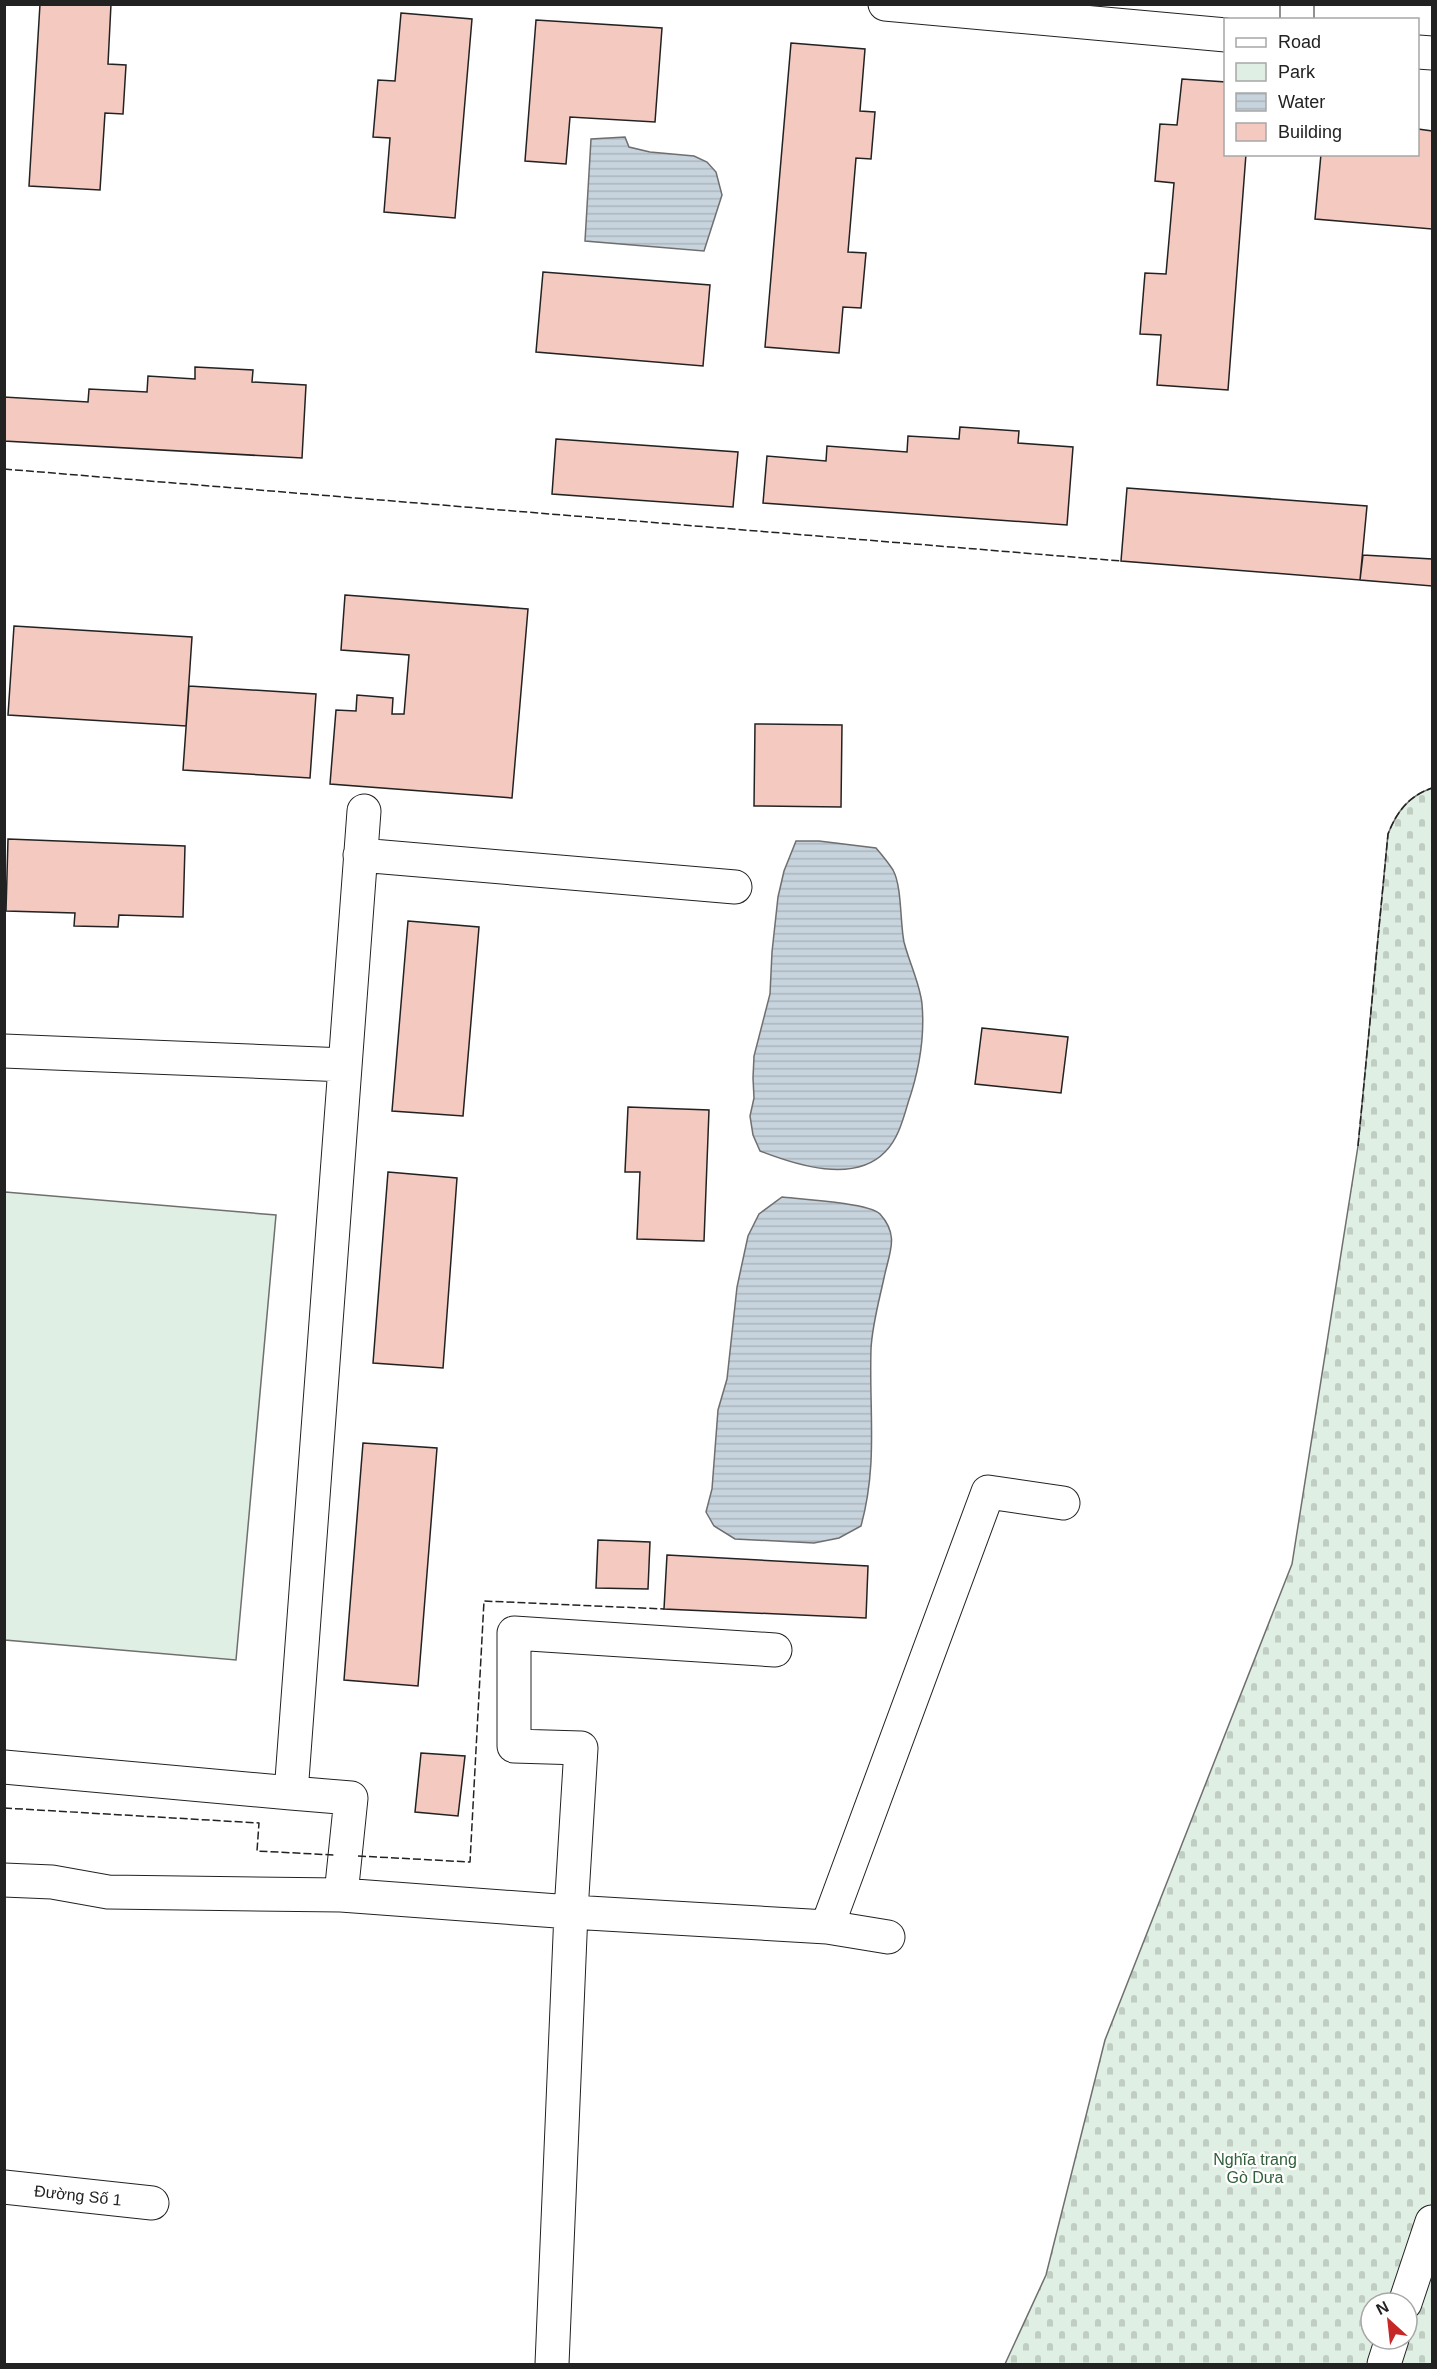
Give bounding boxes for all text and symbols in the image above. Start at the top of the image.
legend [1224,18,1419,156]
text: Road [1278,32,1321,52]
text: Park [1278,62,1316,82]
text: Water [1278,92,1325,112]
text: Building [1278,122,1342,142]
park label: Nghĩa trang Gò Dưa [1213,2151,1297,2186]
street label: Đường Số 1 [33,2182,123,2209]
north arrow [1359,2291,1419,2351]
text: N [1373,2298,1391,2318]

